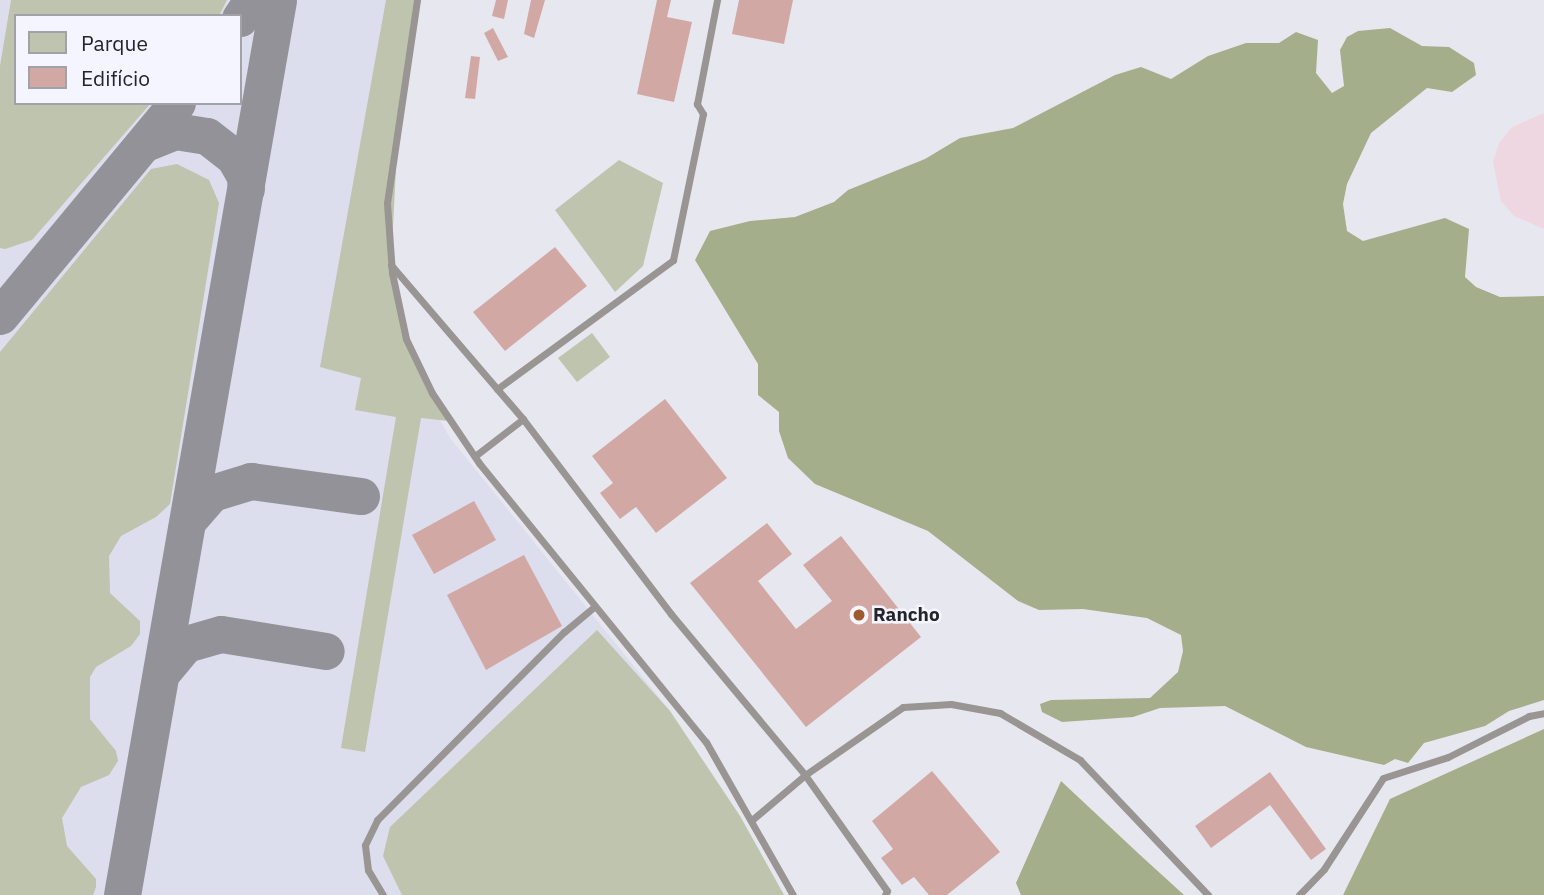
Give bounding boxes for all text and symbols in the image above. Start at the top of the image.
legend [14,14,242,105]
text: Parque [81,29,148,57]
text: Edifício [81,64,150,92]
place label: Rancho [873,604,940,626]
marker: Rancho [851,607,867,623]

